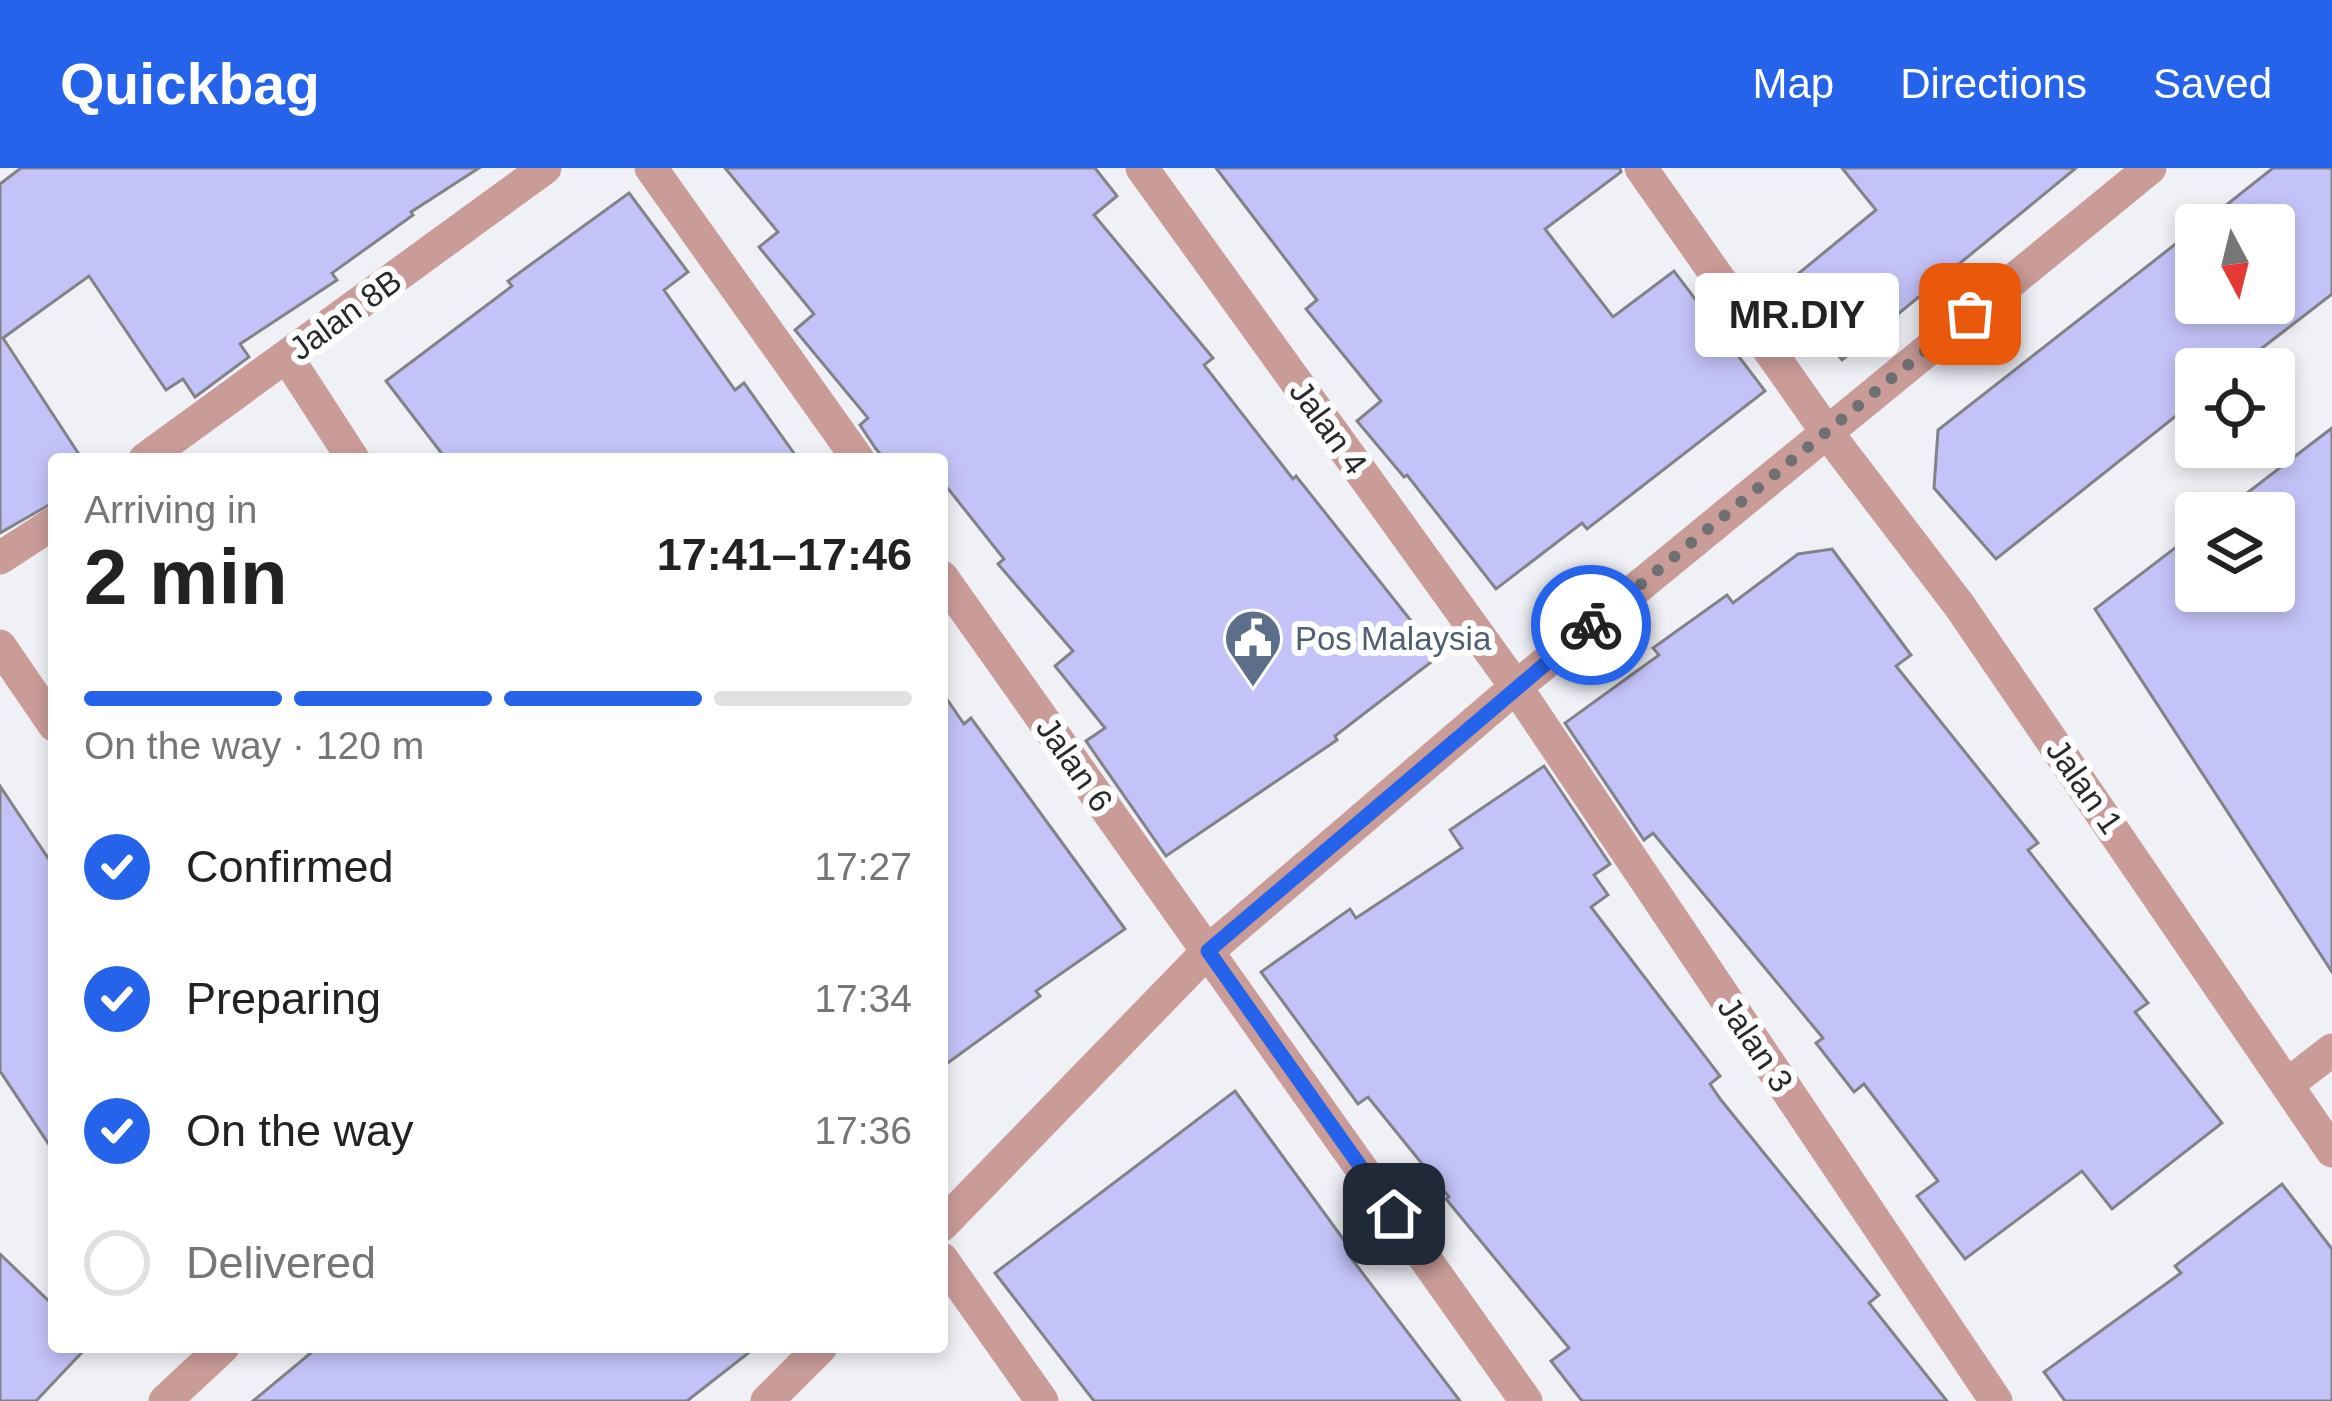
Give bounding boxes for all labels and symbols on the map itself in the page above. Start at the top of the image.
north arrow [2175,204,2295,324]
street label: Jalan 8B [282,262,408,367]
pin [1919,263,2021,365]
callout: MR.DIY [1694,272,1898,356]
street label: Jalan 4 [1282,373,1375,481]
courier [1531,565,1651,685]
public building icon: Pos Malaysia [1222,607,1284,689]
place label: Pos Malaysia [1295,620,1492,657]
street label: Jalan 6 [1029,710,1120,818]
street label: Jalan 1 [2039,732,2130,840]
street label: Jalan 3 [1710,990,1801,1099]
pin [1343,1163,1445,1265]

